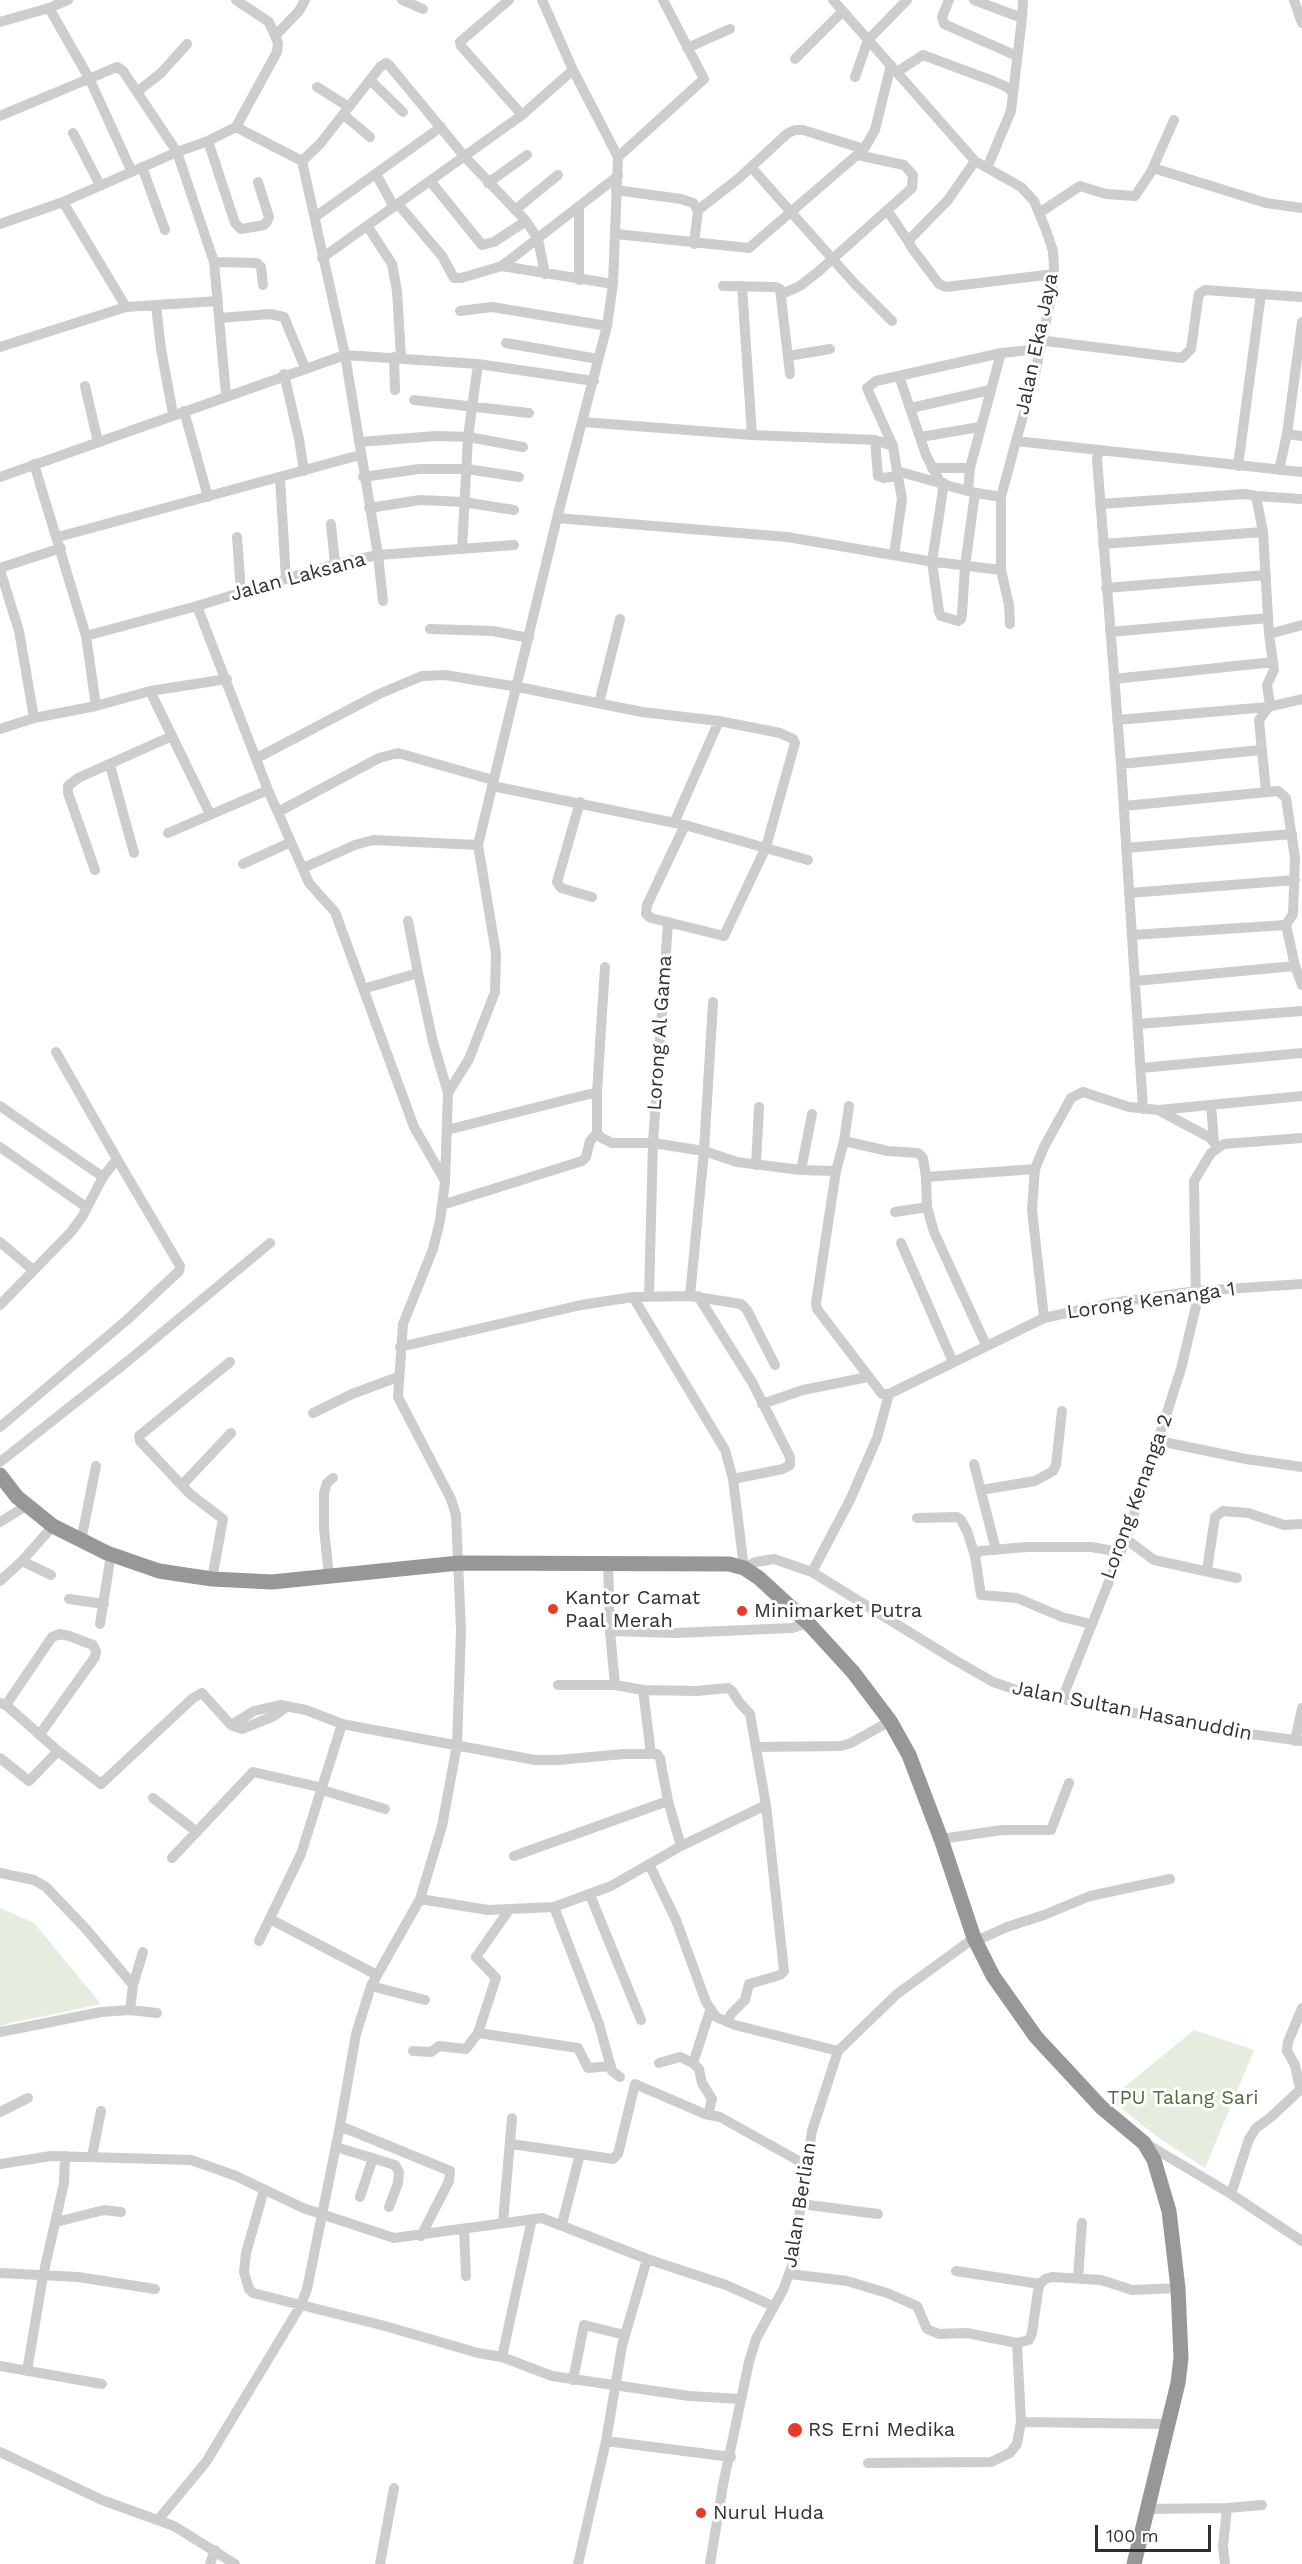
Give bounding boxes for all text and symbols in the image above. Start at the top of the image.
street label: Jalan Eka Jaya [1010,271,1064,417]
street label: Jalan Laksana [228,547,368,607]
street label: Lorong Al Gama [643,955,677,1111]
street label: Lorong Kenanga 1 [1065,1277,1237,1325]
street label: Lorong Kenanga 2 [1096,1411,1178,1583]
place label: Kantor Camat Paal Merah [565,1586,700,1633]
place label: Minimarket Putra [754,1599,922,1623]
marker: Kantor Camat Paal Merah [546,1602,560,1616]
marker: Minimarket Putra [735,1604,749,1618]
street label: Jalan Sultan Hasanuddin [1010,1676,1254,1746]
park label: TPU Talang Sari [1107,2086,1259,2110]
street label: Jalan Berlian [778,2140,822,2270]
place label: RS Erni Medika [808,2418,955,2442]
marker: RS Erni Medika [786,2421,804,2439]
place label: Nurul Huda [713,2501,824,2525]
marker: Nurul Huda [694,2506,708,2520]
scale bar [1098,2513,1214,2551]
text: 100 m [1106,2525,1159,2546]

